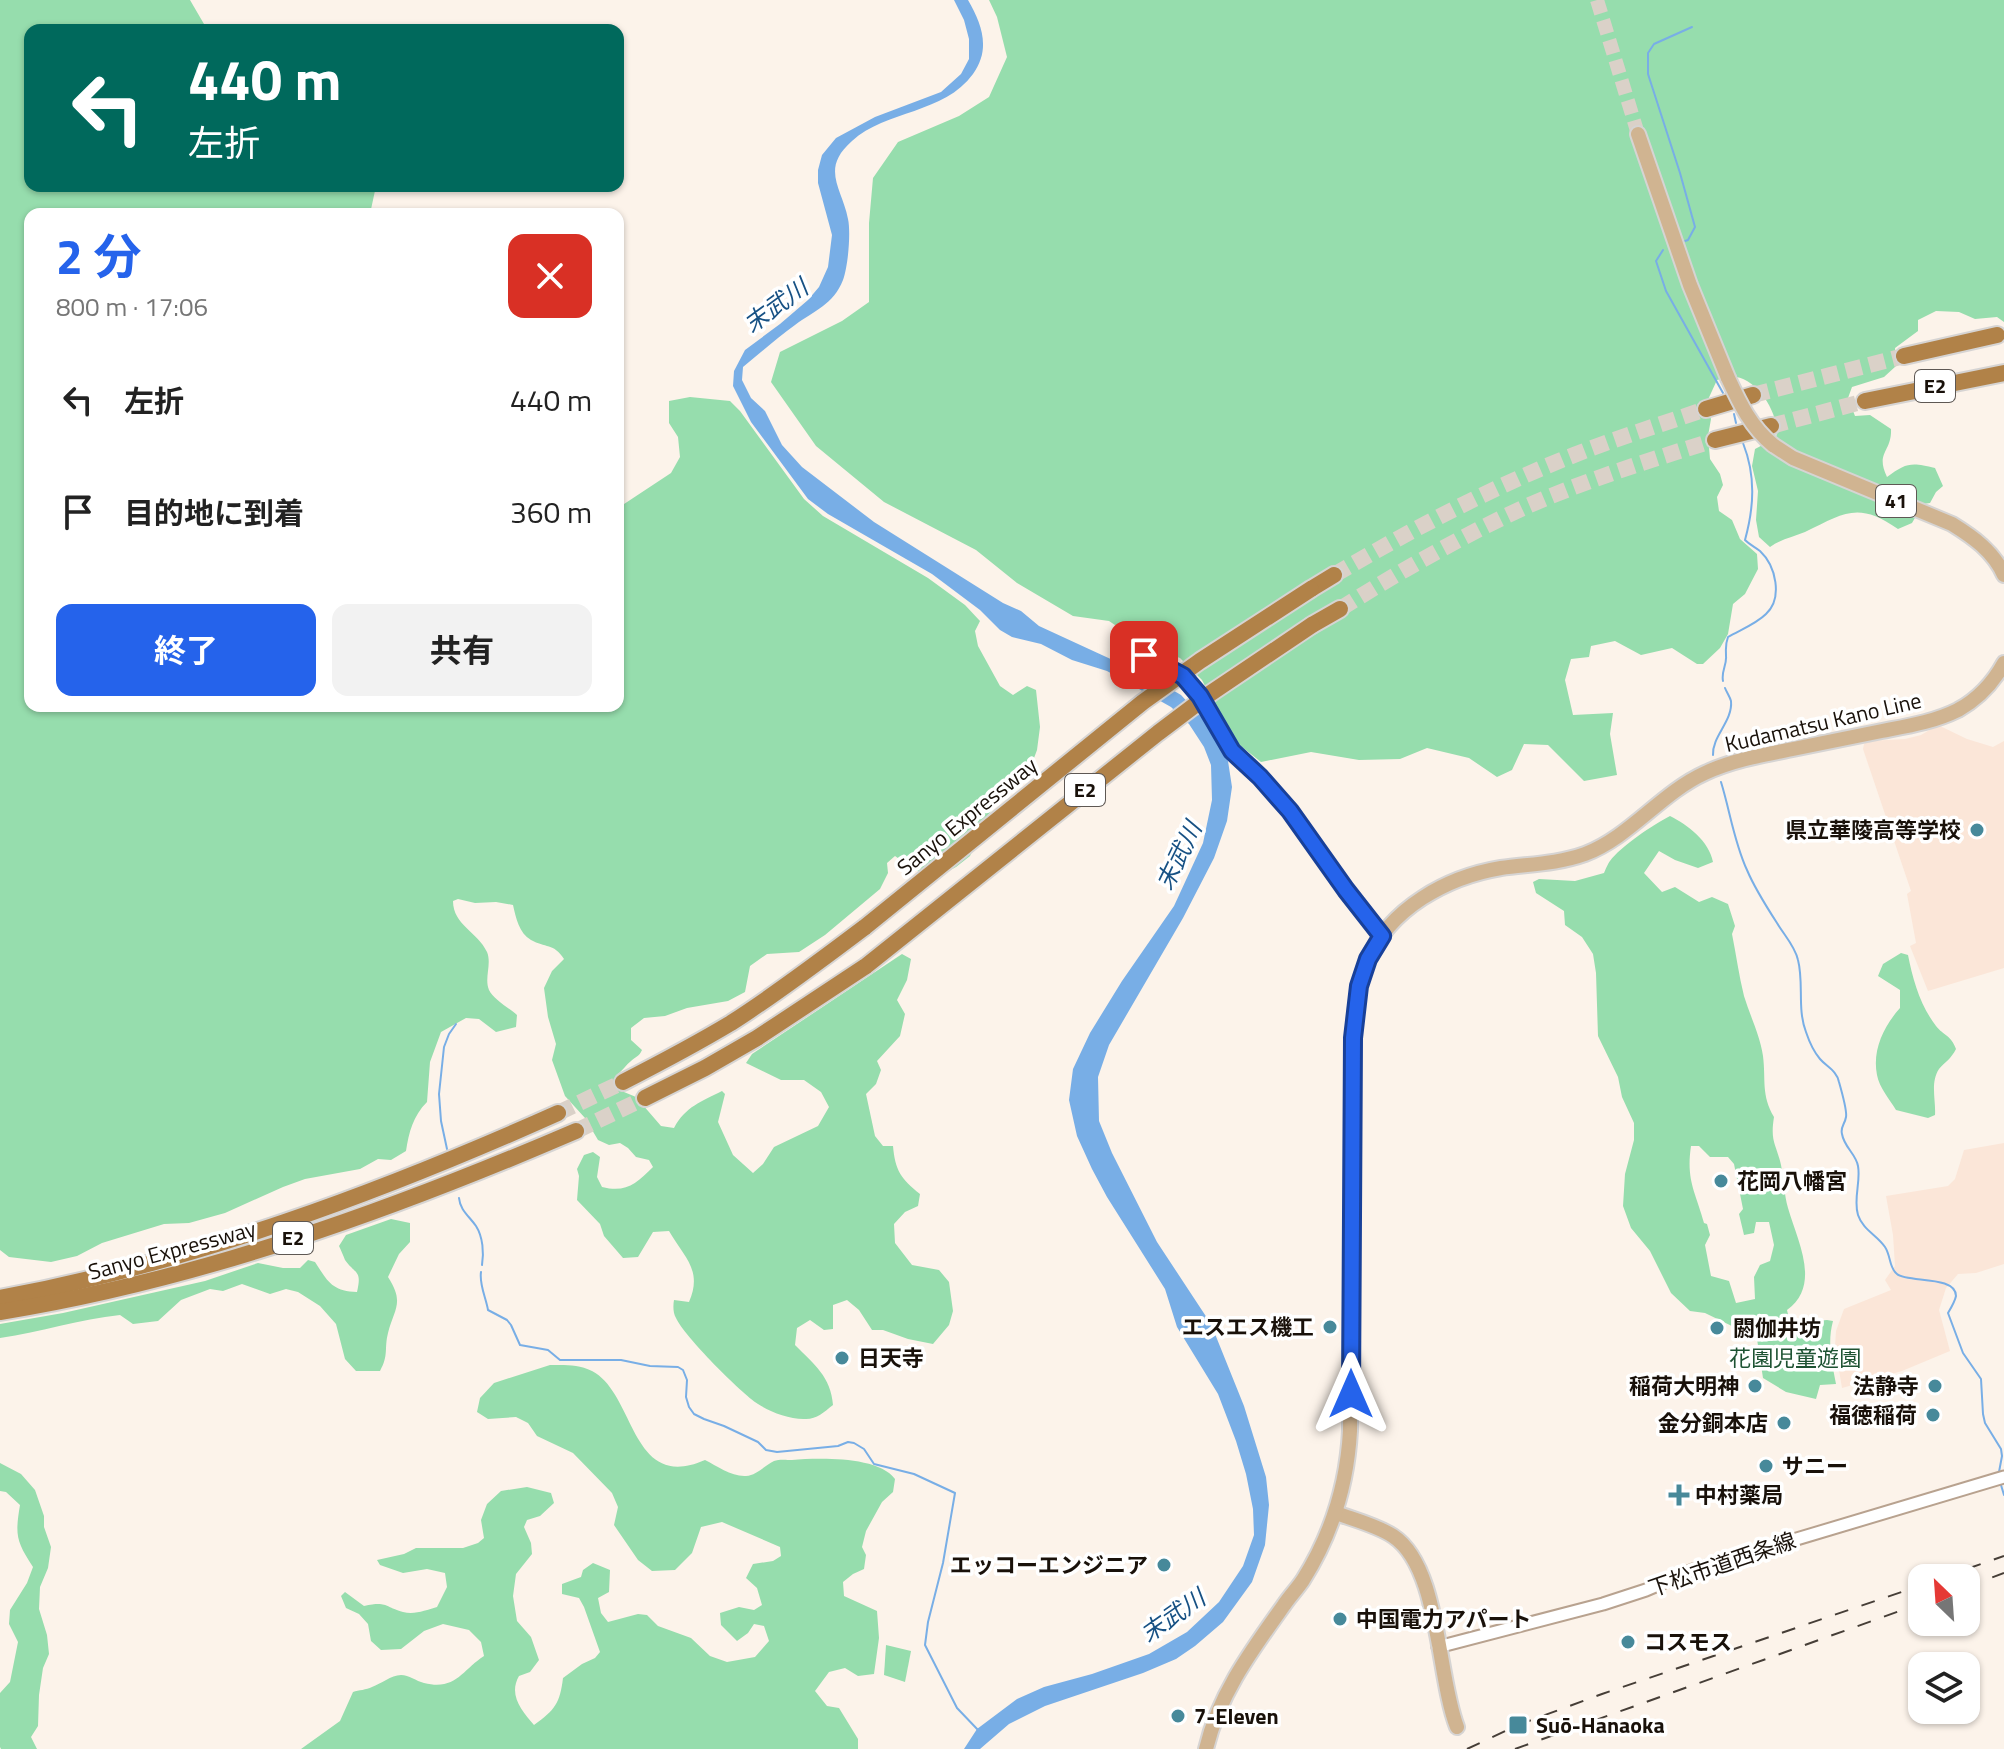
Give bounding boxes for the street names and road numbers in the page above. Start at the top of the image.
road number: E2 [1915,370,1955,402]
road number: 41 [1876,485,1916,517]
street label: Kudamatsu Kano Line [1721,683,1925,761]
street label: Sanyo Expressway [889,748,1045,883]
road number: E2 [1065,774,1105,806]
street label: Sanyo Expressway [84,1211,260,1289]
road number: E2 [273,1222,313,1254]
street label: 下松市道西条線 [1644,1523,1800,1605]

